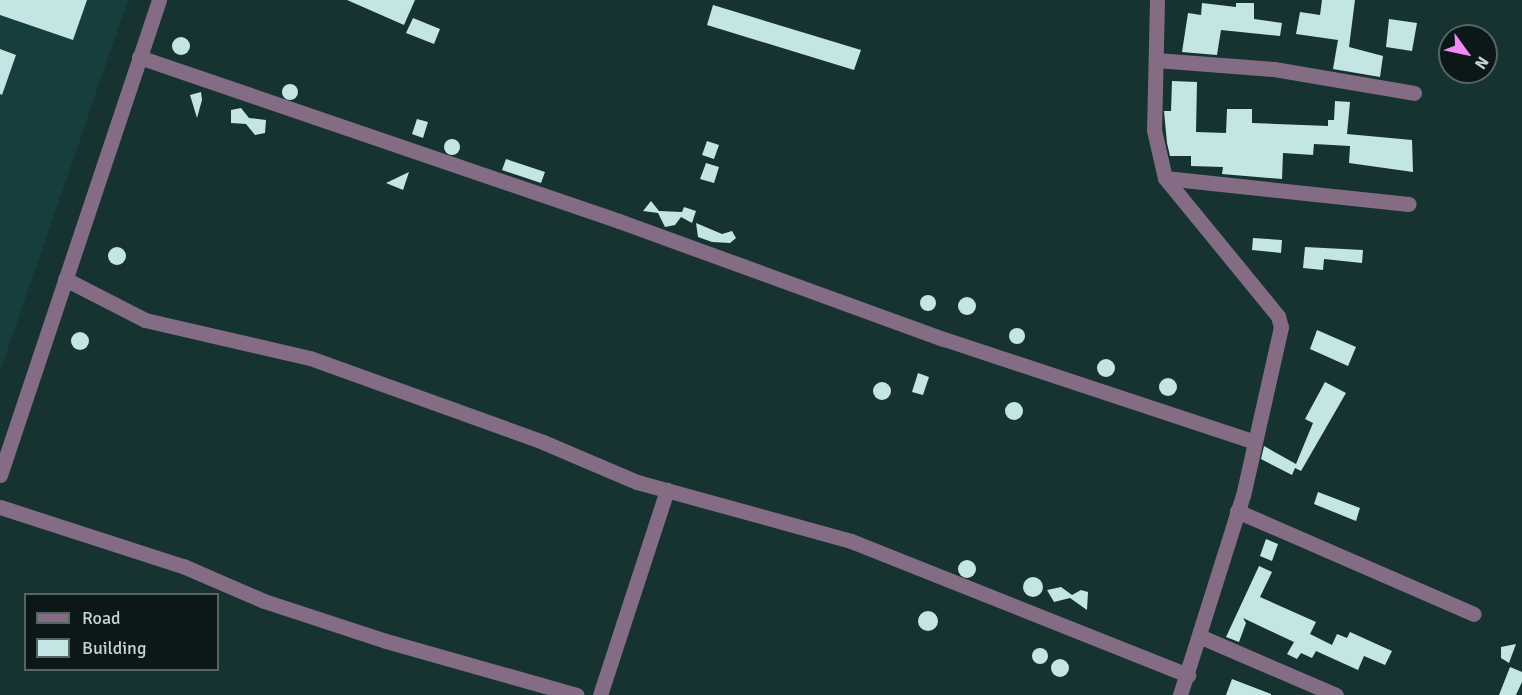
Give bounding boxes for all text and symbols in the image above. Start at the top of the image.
north arrow [1438,24,1498,84]
text: N [1470,53,1493,73]
legend [24,593,219,671]
text: Road [82,607,121,629]
text: Building [82,637,146,659]

